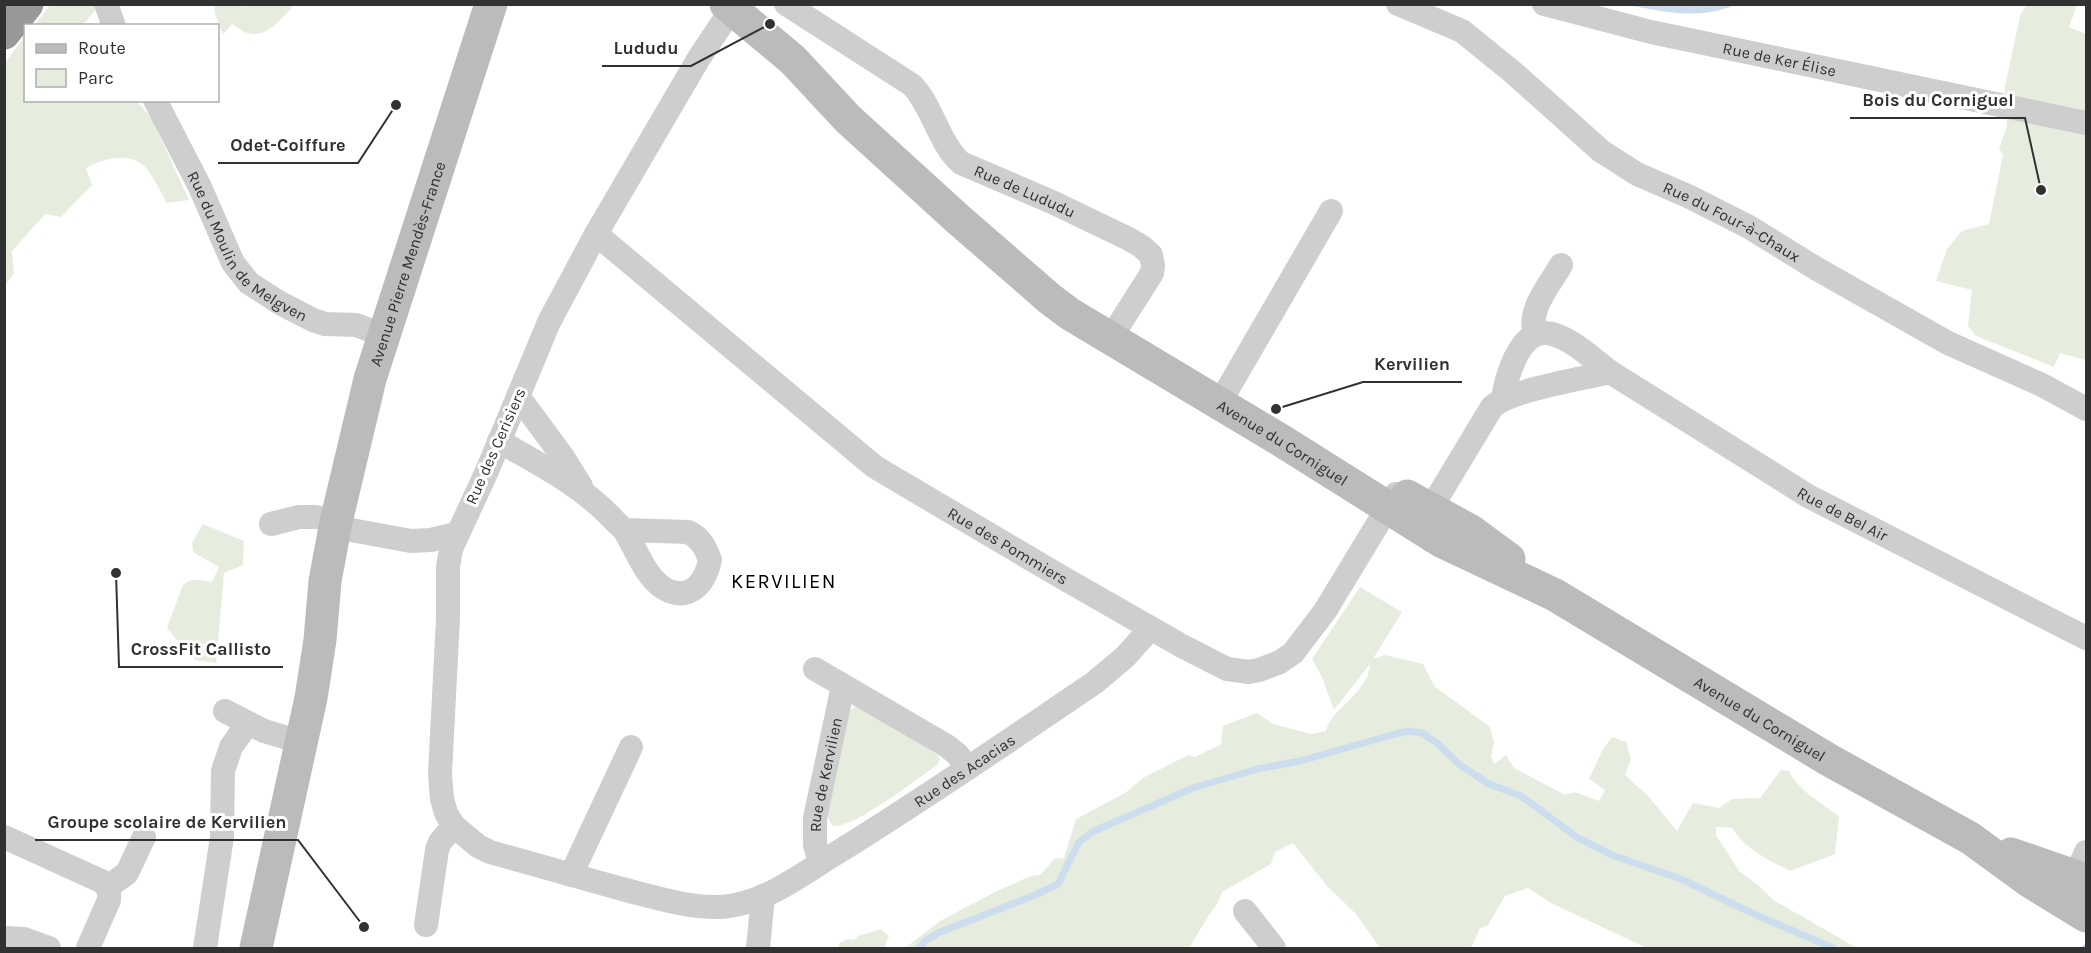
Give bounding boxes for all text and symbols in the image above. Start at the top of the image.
legend [24,24,219,102]
callout: Lududu [602,30,691,66]
text: Route [78,37,126,59]
text: Lududu [614,37,678,59]
street label: Rue de Ker Élise [1721,38,1838,81]
text: Parc [78,67,114,89]
callout: Bois du Corniguel [1850,82,2025,118]
text: Bois du Corniguel [1862,89,2014,111]
callout: Odet-Coiffure [218,127,358,163]
text: Odet-Coiffure [230,134,346,156]
street label: Avenue Pierre Mendès-France [366,159,450,369]
street label: Rue de Lududu [971,161,1078,222]
street label: Rue du Moulin de Melgven [183,168,311,325]
street label: Rue du Four-à-Chaux [1660,178,1804,266]
callout: Kervilien [1363,346,1462,382]
text: Kervilien [1374,353,1450,375]
street label: Rue des Cerisiers [461,385,530,507]
street label: Avenue du Corniguel [1214,395,1351,490]
street label: Rue de Bel Air [1794,483,1891,545]
street label: Rue des Pommiers [944,503,1071,589]
district label: KERVILIEN [731,570,837,593]
callout: CrossFit Callisto [119,631,283,667]
text: CrossFit Callisto [131,638,271,660]
street label: Avenue du Corniguel [1691,672,1829,766]
street label: Rue de Kervilien [805,716,846,832]
street label: Rue des Acacias [910,730,1019,812]
callout: Groupe scolaire de Kervilien [35,804,298,840]
text: Groupe scolaire de Kervilien [48,811,287,833]

